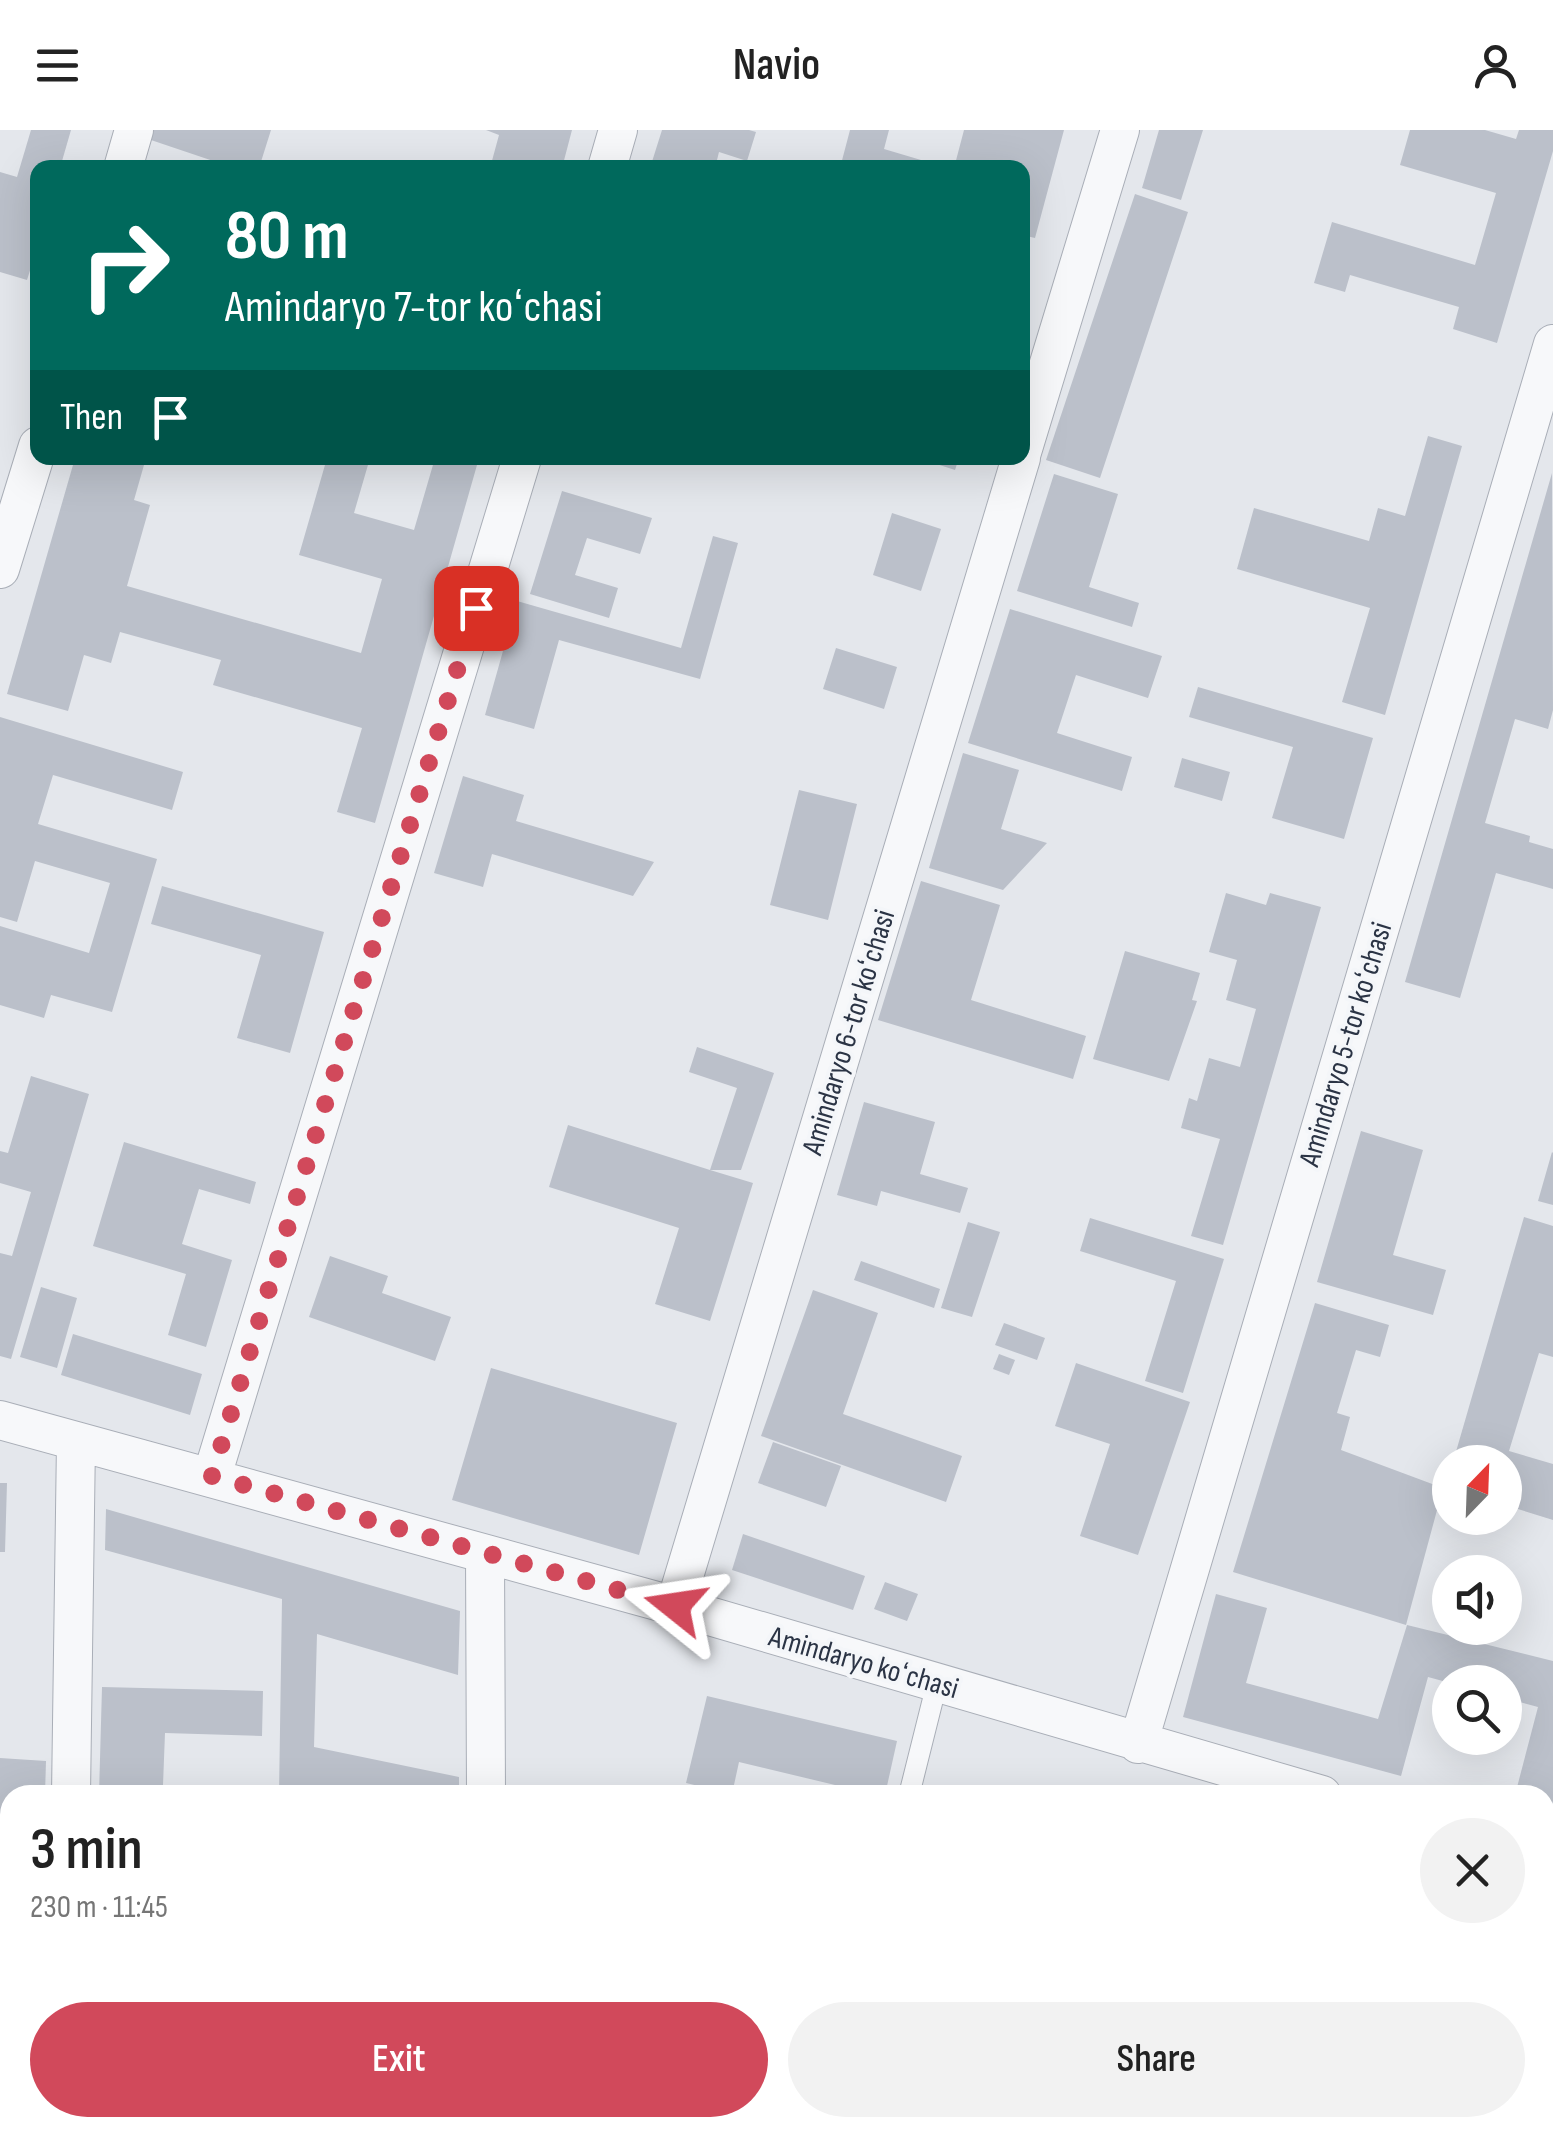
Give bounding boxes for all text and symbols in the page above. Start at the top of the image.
icon: menu [30,38,85,93]
text: Navio [733,38,820,93]
icon: person [1468,38,1523,93]
text: 80 m [225,195,349,279]
icon: right [60,200,190,330]
text: Amindaryo 7-tor koʻchasi [225,280,603,335]
icon: arrive [143,390,198,445]
text: Then [60,395,123,440]
pin [434,566,519,651]
icon: arrive [449,581,504,636]
street label: Amindaryo 6-tor koʻchasi [794,905,903,1160]
street label: Amindaryo 5-tor koʻchasi [1291,918,1400,1172]
north arrow [1432,1445,1522,1535]
map controls [1432,1445,1522,1755]
position arrow [623,1554,727,1658]
button: sound [1432,1555,1522,1645]
street label: Amindaryo koʻchasi [764,1618,963,1707]
button: search [1432,1665,1522,1755]
text: 3 min [30,1814,143,1886]
button: close [1420,1818,1525,1923]
text: 230 m · 11:45 [30,1888,168,1927]
button: Exit [30,2002,768,2117]
button: Share [788,2002,1525,2117]

